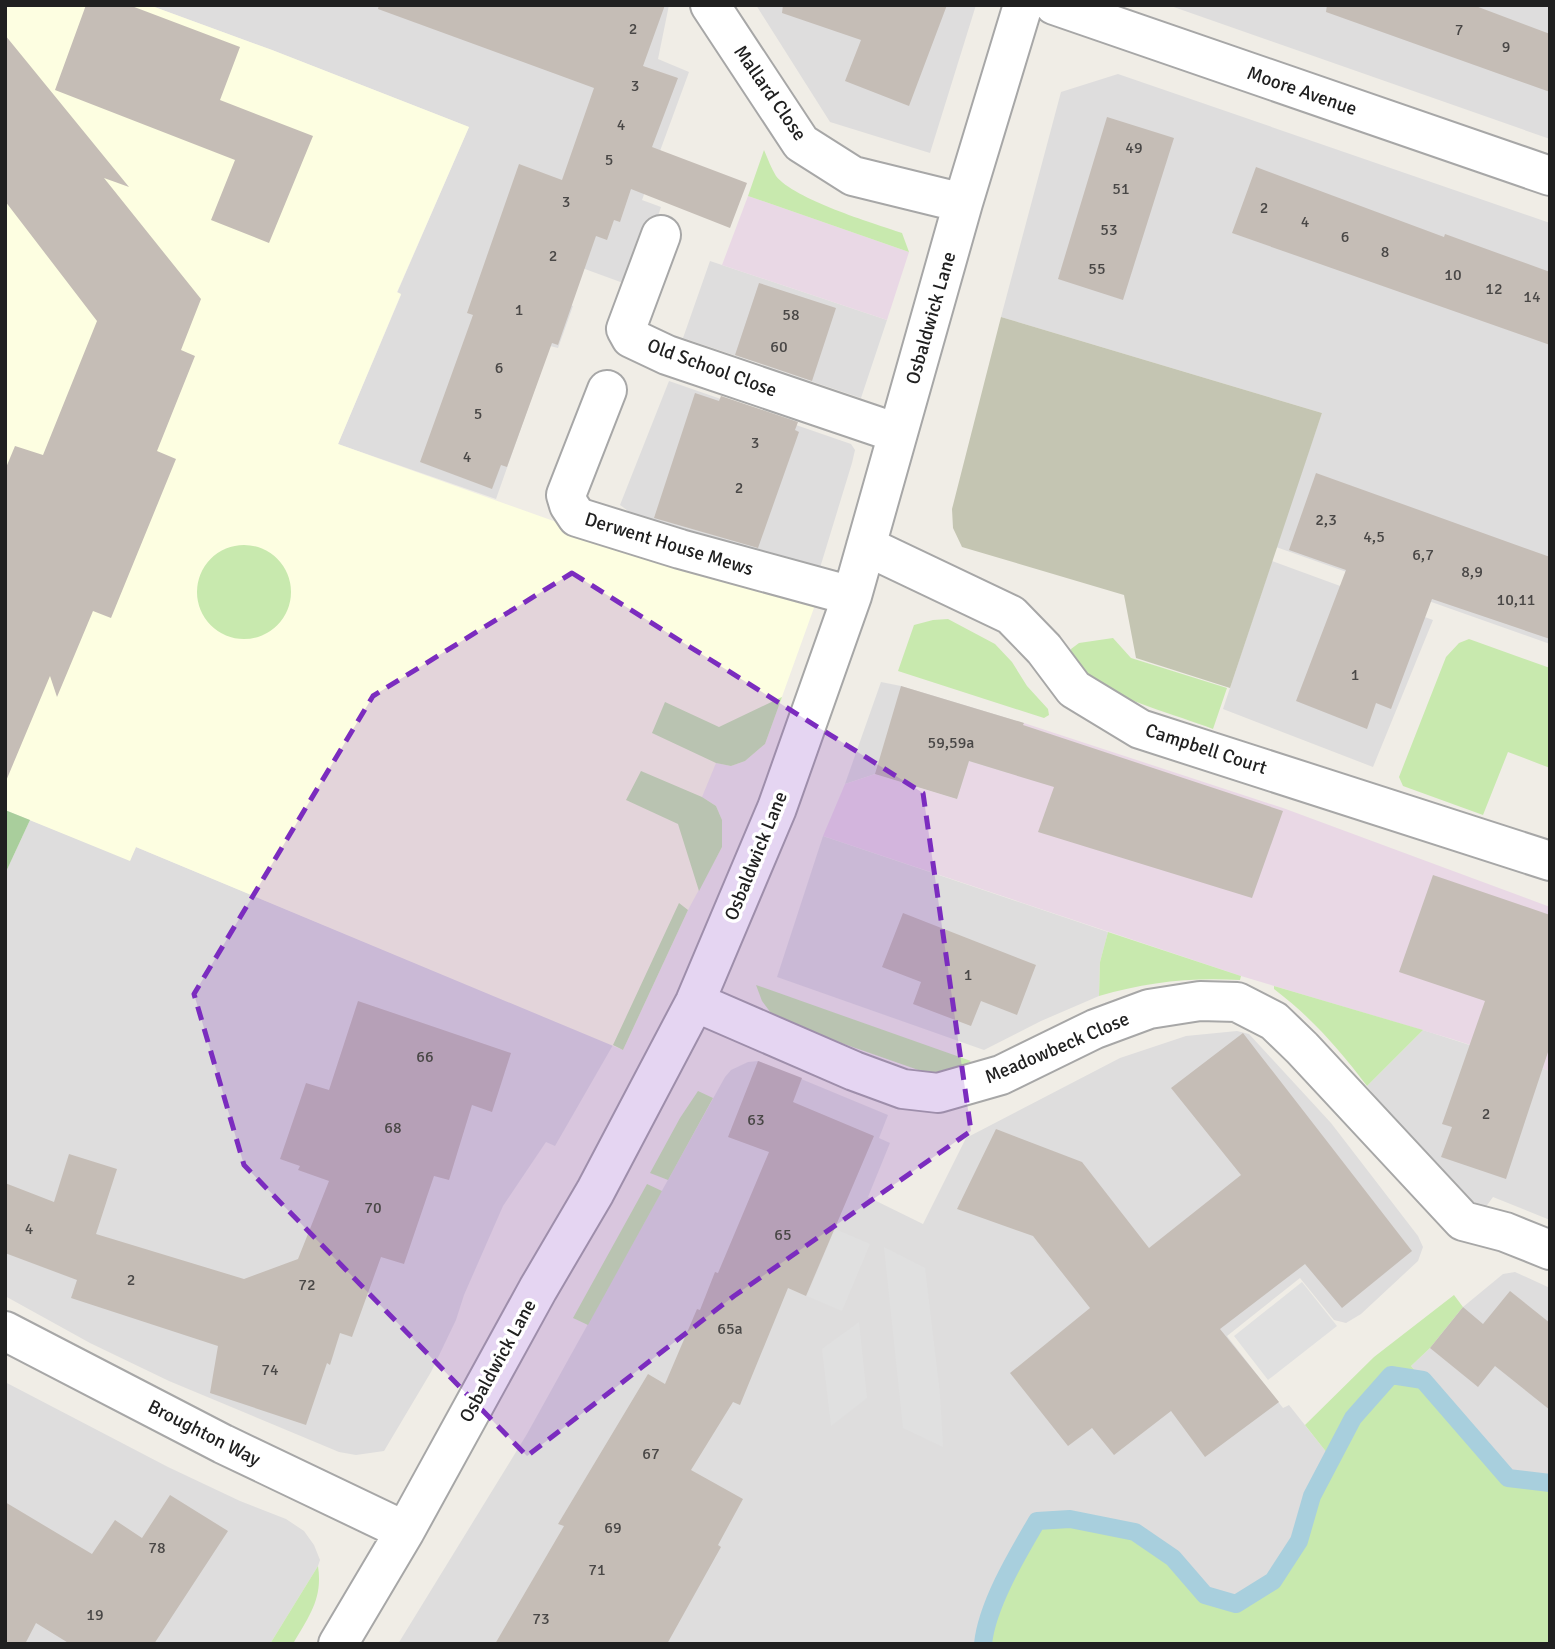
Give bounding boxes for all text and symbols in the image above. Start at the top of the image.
house number: 2 [629,19,637,39]
house number: 7 [1455,20,1463,40]
house number: 9 [1502,37,1510,57]
street label: Mallard Close [728,41,812,145]
street label: Moore Avenue [1244,61,1360,121]
house number: 3 [631,76,639,96]
house number: 4 [617,115,626,135]
house number: 49 [1125,138,1143,158]
house number: 5 [605,150,613,170]
house number: 51 [1112,179,1130,199]
house number: 3 [562,192,570,212]
house number: 2 [1260,198,1268,218]
house number: 4 [1301,212,1310,232]
house number: 53 [1100,220,1118,240]
house number: 6 [1341,227,1349,247]
house number: 8 [1381,242,1389,262]
house number: 2 [549,246,557,266]
street label: Osbaldwick Lane [901,249,961,387]
house number: 55 [1088,259,1106,279]
house number: 10 [1444,265,1462,285]
house number: 12 [1485,279,1503,299]
house number: 14 [1523,287,1541,307]
house number: 1 [515,300,523,320]
house number: 58 [782,305,800,325]
street label: Old School Close [644,333,780,403]
house number: 60 [770,337,788,357]
house number: 6 [495,358,503,378]
house number: 5 [474,404,482,424]
house number: 3 [751,433,759,453]
house number: 4 [463,447,472,467]
house number: 2 [735,478,743,498]
street label: Derwent House Mews [582,507,756,581]
house number: 2,3 [1315,510,1337,530]
house number: 4,5 [1363,527,1385,547]
house number: 6,7 [1412,545,1434,565]
house number: 8,9 [1461,562,1483,582]
house number: 10,11 [1497,590,1535,610]
house number: 1 [1351,665,1359,685]
street label: Campbell Court [1142,718,1270,780]
house number: 59,59a [928,733,974,753]
street label: Osbaldwick Lane [719,788,793,924]
house number: 1 [964,965,972,985]
street label: Meadowbeck Close [981,1007,1133,1089]
house number: 66 [416,1047,434,1067]
house number: 2 [1482,1104,1490,1124]
house number: 63 [747,1110,765,1130]
house number: 68 [384,1118,402,1138]
house number: 70 [364,1198,382,1218]
house number: 4 [25,1219,34,1239]
house number: 65 [774,1225,792,1245]
house number: 2 [127,1270,135,1290]
house number: 72 [298,1275,316,1295]
street label: Osbaldwick Lane [454,1295,542,1427]
house number: 65a [717,1319,743,1339]
house number: 74 [261,1360,279,1380]
street label: Broughton Way [144,1394,264,1472]
house number: 67 [642,1444,660,1464]
house number: 69 [604,1518,622,1538]
house number: 78 [148,1538,166,1558]
house number: 71 [588,1560,606,1580]
house number: 19 [86,1605,104,1625]
house number: 73 [532,1609,550,1629]

